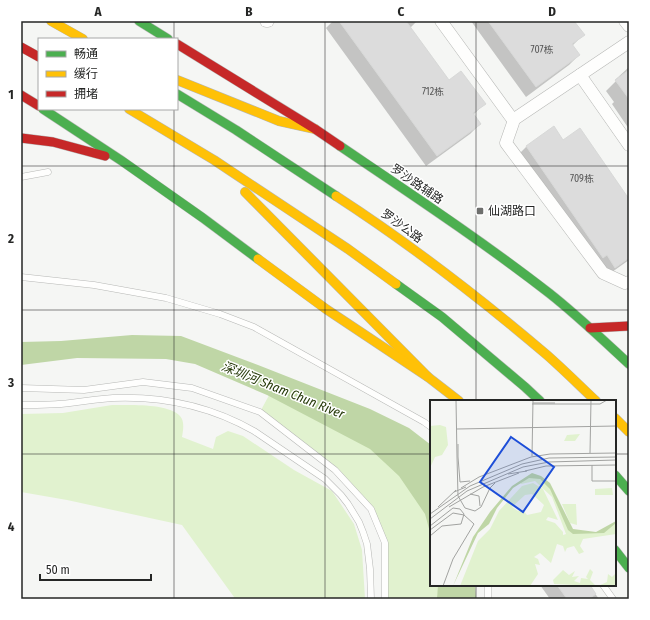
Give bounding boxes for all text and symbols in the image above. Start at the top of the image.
text: A [93,4,102,19]
text: B [245,4,253,19]
text: C [398,4,405,19]
text: D [548,4,556,19]
legend [38,38,178,110]
house number: 707栋 [530,44,554,56]
text: 畅通 [74,47,98,61]
text: 缓行 [74,67,98,81]
house number: 712栋 [422,86,444,98]
text: 1 [8,87,14,102]
text: 拥堵 [74,87,98,101]
street label: 罗沙路辅路 [388,161,446,207]
house number: 709栋 [570,173,594,185]
place label: 仙湖路口 [488,204,536,218]
street label: 罗沙公路 [378,206,426,246]
marker: 仙湖路口 [475,206,485,216]
text: 2 [7,231,14,246]
water label: 深圳河 Sham Chun River [219,358,347,422]
text: 3 [7,375,14,390]
inset map [430,400,616,586]
text: 4 [8,519,15,534]
scale bar [40,556,151,582]
text: 50 m [46,563,70,577]

